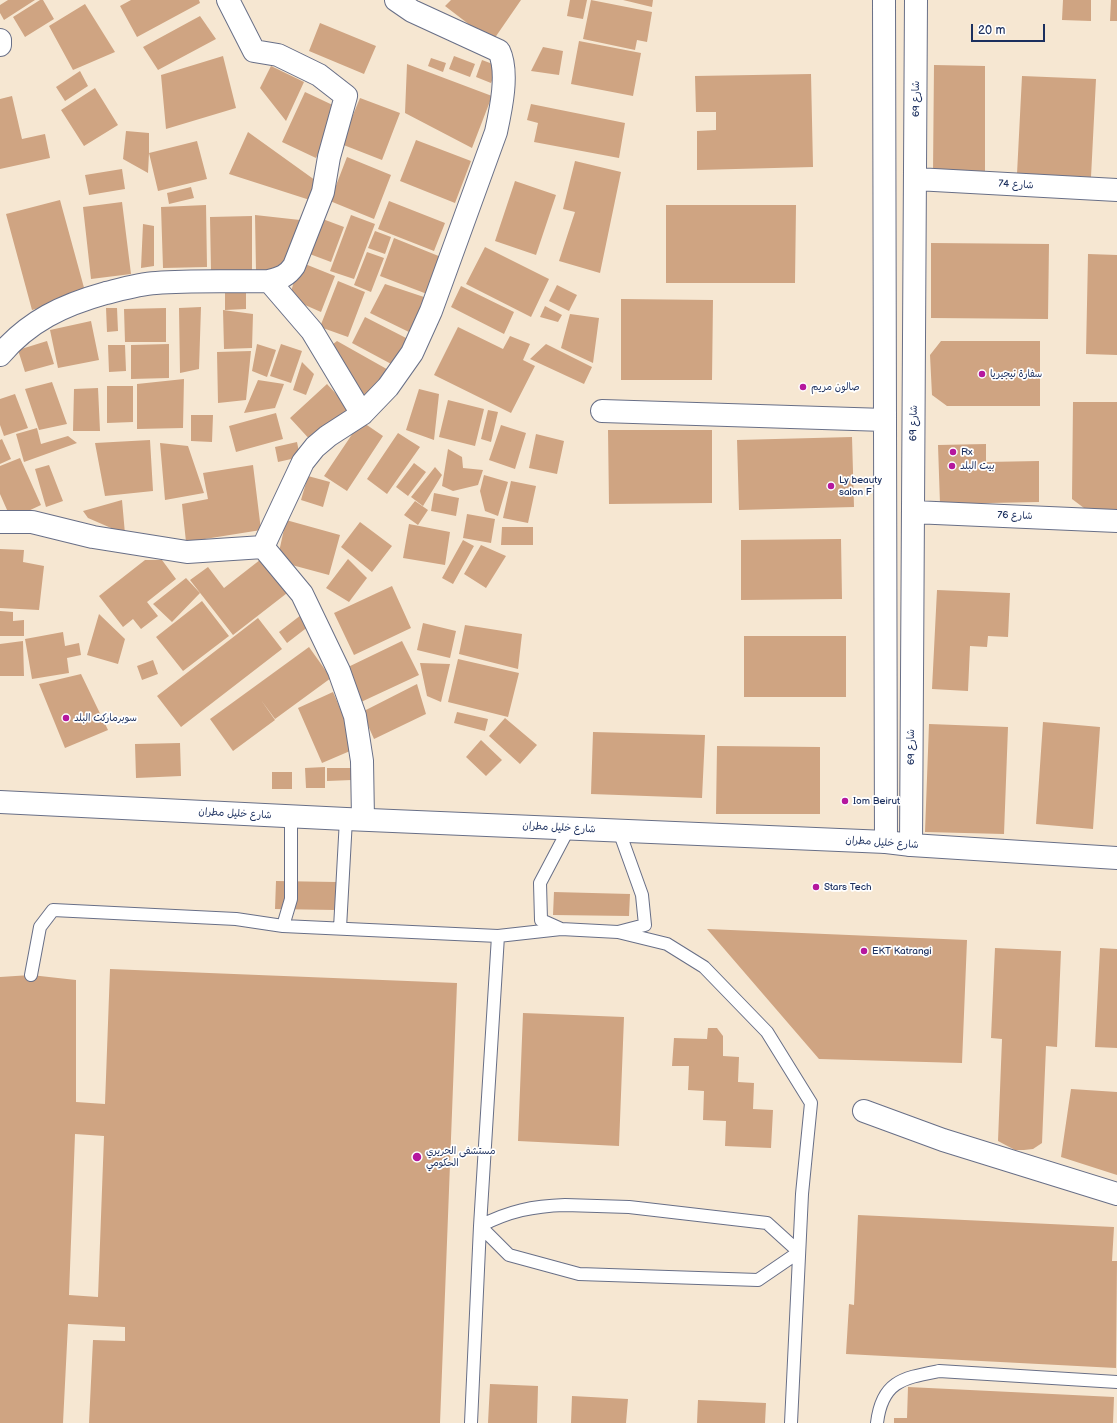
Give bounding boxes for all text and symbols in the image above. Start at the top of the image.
scale bar [973,16,1047,42]
text: 20 m [978,23,1005,38]
street label: شارع 69 [910,81,922,117]
street label: شارع 74 [998,178,1034,192]
place label: سفارة نيجيريا [990,368,1042,380]
marker: سفارة نيجيريا [977,369,987,379]
place label: صالون مريم [811,381,860,393]
marker: صالون مريم [798,382,808,392]
street label: شارع 69 [908,405,920,441]
place label: Rx [961,446,973,458]
marker: Rx [948,447,958,457]
place label: بيت البلد [960,460,995,472]
marker: بيت البلد [947,461,957,471]
place label: Ly beauty salon F [839,474,882,498]
marker: Ly beauty salon F [826,481,836,491]
street label: شارع 76 [997,509,1033,523]
place label: سوبرماركت البلد [74,712,137,724]
marker: سوبرماركت البلد [61,713,71,723]
street label: شارع 69 [905,729,917,765]
place label: Iom Beirut [853,795,900,807]
marker: Iom Beirut [840,796,850,806]
street label: شارع خليل مطران [198,806,272,822]
street label: شارع خليل مطران [522,820,596,836]
street label: شارع خليل مطران [845,834,919,852]
place label: Stars Tech [824,881,871,893]
marker: Stars Tech [811,882,821,892]
place label: EKT Katrangi [872,945,932,957]
marker: EKT Katrangi [859,946,869,956]
place label: مستشفى الحريري الحكومي [426,1145,496,1168]
marker: مستشفى الحريري الحكومي [411,1151,423,1163]

